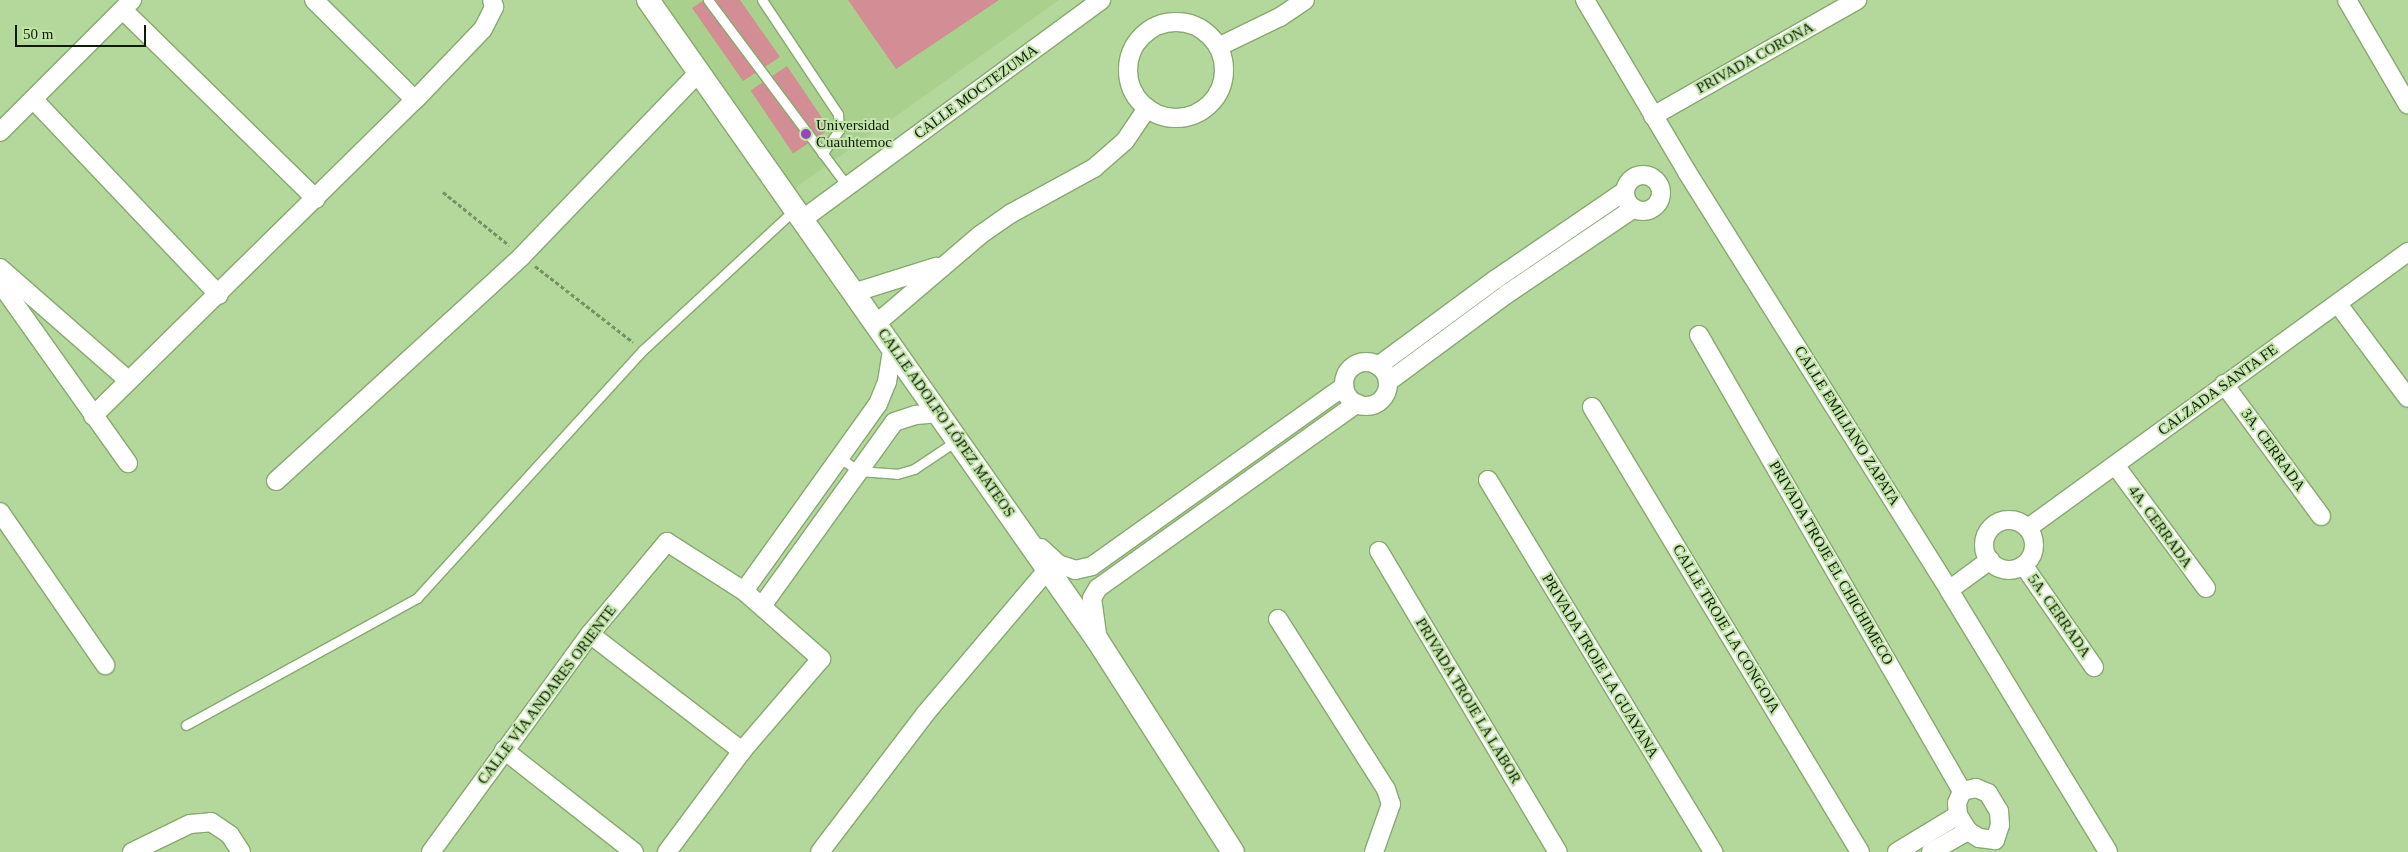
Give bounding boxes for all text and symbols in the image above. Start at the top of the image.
scale bar [18,15,149,47]
street label: PRIVADA CORONA [1693,18,1817,98]
text: 50 m [23,26,53,42]
street label: CALLE MOCTEZUMA [911,41,1041,143]
place label: Universidad Cuauhtemoc [816,116,892,151]
marker: Universidad Cuauhtemoc [800,128,812,140]
street label: CALLE ADOLFO LÓPEZ MATEOS [874,325,1018,521]
street label: CALZADA SANTA FE [2154,340,2282,440]
street label: CALLE EMILIANO ZAPATA [1790,343,1904,509]
street label: 3A. CERRADA [2237,405,2309,495]
street label: PRIVADA TROJE EL CHICHIMECO [1765,457,1897,669]
street label: 4A. CERRADA [2124,482,2196,572]
street label: CALLE TROJE LA CONGOJA [1668,541,1784,717]
street label: PRIVADA TROJE LA GUAYANA [1537,570,1663,762]
street label: 5A. CERRADA [2024,571,2094,661]
street label: CALLE VÍA ANDARES ORIENTE [473,601,621,789]
street label: PRIVADA TROJE LA LABOR [1411,614,1525,788]

